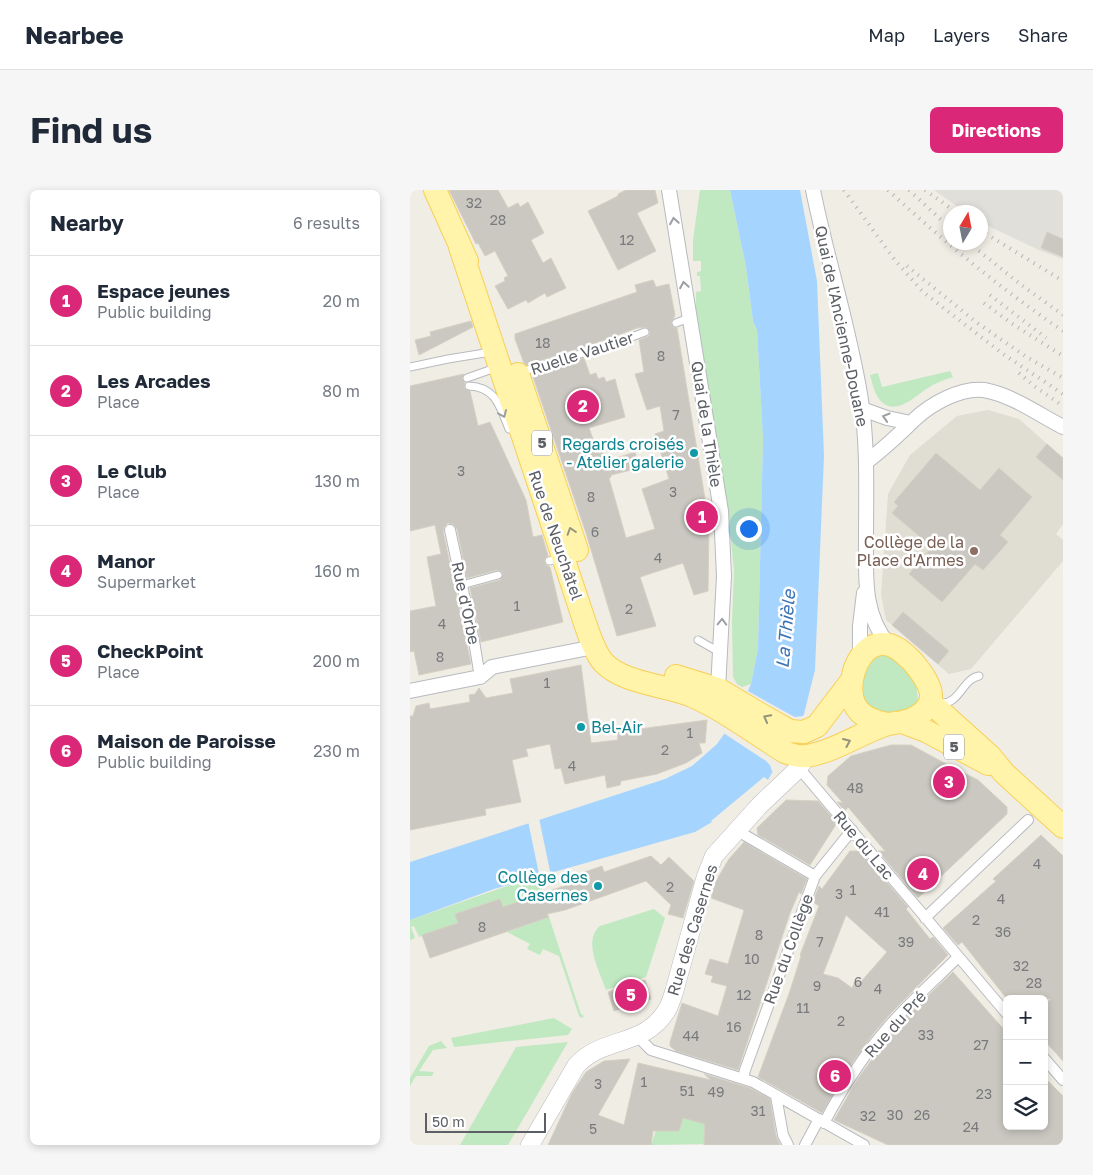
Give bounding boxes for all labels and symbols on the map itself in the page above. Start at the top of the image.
house number: 32 [466,194,482,211]
north arrow [943,205,988,250]
house number: 28 [490,211,506,228]
one-way arrow [669,216,680,224]
street label: Quai de l'Ancienne-Douane [811,224,873,428]
house number: 12 [620,231,634,248]
one-way arrow [679,280,690,288]
street label: Ruelle Vautier [528,327,636,379]
house number: 18 [535,334,551,351]
house number: 8 [657,347,665,364]
street label: Quai de la Thièle [687,359,727,489]
pin: 2 [567,387,599,425]
house number: 7 [672,406,680,423]
one-way arrow [497,409,508,418]
one-way arrow [883,413,891,423]
road number: 5 [532,430,552,456]
place label: Regards croisés - Atelier galerie [562,434,684,472]
marker: Regards croisés - Atelier galerie [688,447,700,459]
house number: 3 [457,462,465,479]
street label: Rue de Neuchâtel [524,467,588,603]
house number: 3 [669,483,677,500]
house number: 8 [587,488,595,505]
pin: 1 [686,498,718,536]
your location [736,516,762,542]
house number: 6 [591,523,599,540]
one-way arrow [566,528,576,536]
place label: Collège de la Place d'Armes [856,532,964,570]
marker: Collège de la Place d'Armes [968,545,980,557]
house number: 4 [654,549,662,566]
street label: Rue d'Orbe [447,560,485,646]
water label: La Thièle [771,587,800,669]
house number: 1 [514,597,521,614]
house number: 2 [625,600,633,617]
house number: 4 [438,615,446,632]
one-way arrow [717,618,727,626]
house number: 8 [436,648,444,665]
house number: 1 [544,674,551,691]
one-way arrow [763,715,772,725]
place label: Bel-Air [591,717,643,737]
marker: Bel-Air [575,721,587,733]
house number: 1 [687,724,694,741]
road number: 5 [944,734,964,760]
one-way arrow [842,737,851,748]
house number: 2 [661,741,669,758]
house number: 4 [568,757,576,774]
pin: 3 [933,763,965,801]
house number: 48 [846,779,864,796]
street label: Rue du Lac [829,806,899,884]
pin: 4 [907,855,939,893]
house number: 4 [1033,855,1041,872]
street label: Rue des Casernes [662,862,722,998]
place label: Collège des Casernes [497,867,588,905]
house number: 2 [666,878,674,895]
marker: Collège des Casernes [592,880,604,892]
house number: 1 [850,881,857,898]
house number: 3 [835,885,843,902]
house number: 4 [997,890,1005,907]
street label: Rue du Collège [759,891,817,1007]
house number: 41 [874,903,890,920]
house number: 2 [972,911,980,928]
house number: 8 [478,918,486,935]
house number: 36 [995,923,1011,940]
house number: 8 [755,926,763,943]
house number: 7 [816,933,824,950]
house number: 39 [898,933,914,950]
house number: 10 [744,950,760,967]
house number: 32 [1013,957,1029,974]
house number: 6 [854,973,862,990]
house number: 28 [1026,974,1042,991]
pin: 5 [615,976,647,1014]
house number: 9 [813,977,821,994]
house number: 4 [874,980,882,997]
house number: 12 [737,986,751,1003]
street label: Rue du Pré [860,987,930,1061]
house number: 11 [796,999,810,1016]
house number: 2 [837,1012,845,1029]
house number: 16 [726,1018,742,1035]
house number: 33 [918,1026,934,1043]
house number: 44 [682,1027,700,1044]
house number: 27 [973,1036,989,1053]
pin: 6 [819,1057,851,1095]
house number: 1 [641,1073,648,1090]
house number: 3 [594,1075,602,1092]
house number: 51 [680,1082,695,1099]
house number: 49 [707,1083,725,1100]
house number: 23 [976,1085,992,1102]
house number: 31 [751,1102,766,1119]
house number: 30 [887,1106,903,1123]
house number: 26 [914,1106,930,1123]
house number: 32 [860,1107,876,1124]
scale bar [425,1110,546,1133]
house number: 24 [963,1118,979,1135]
house number: 5 [589,1120,597,1137]

